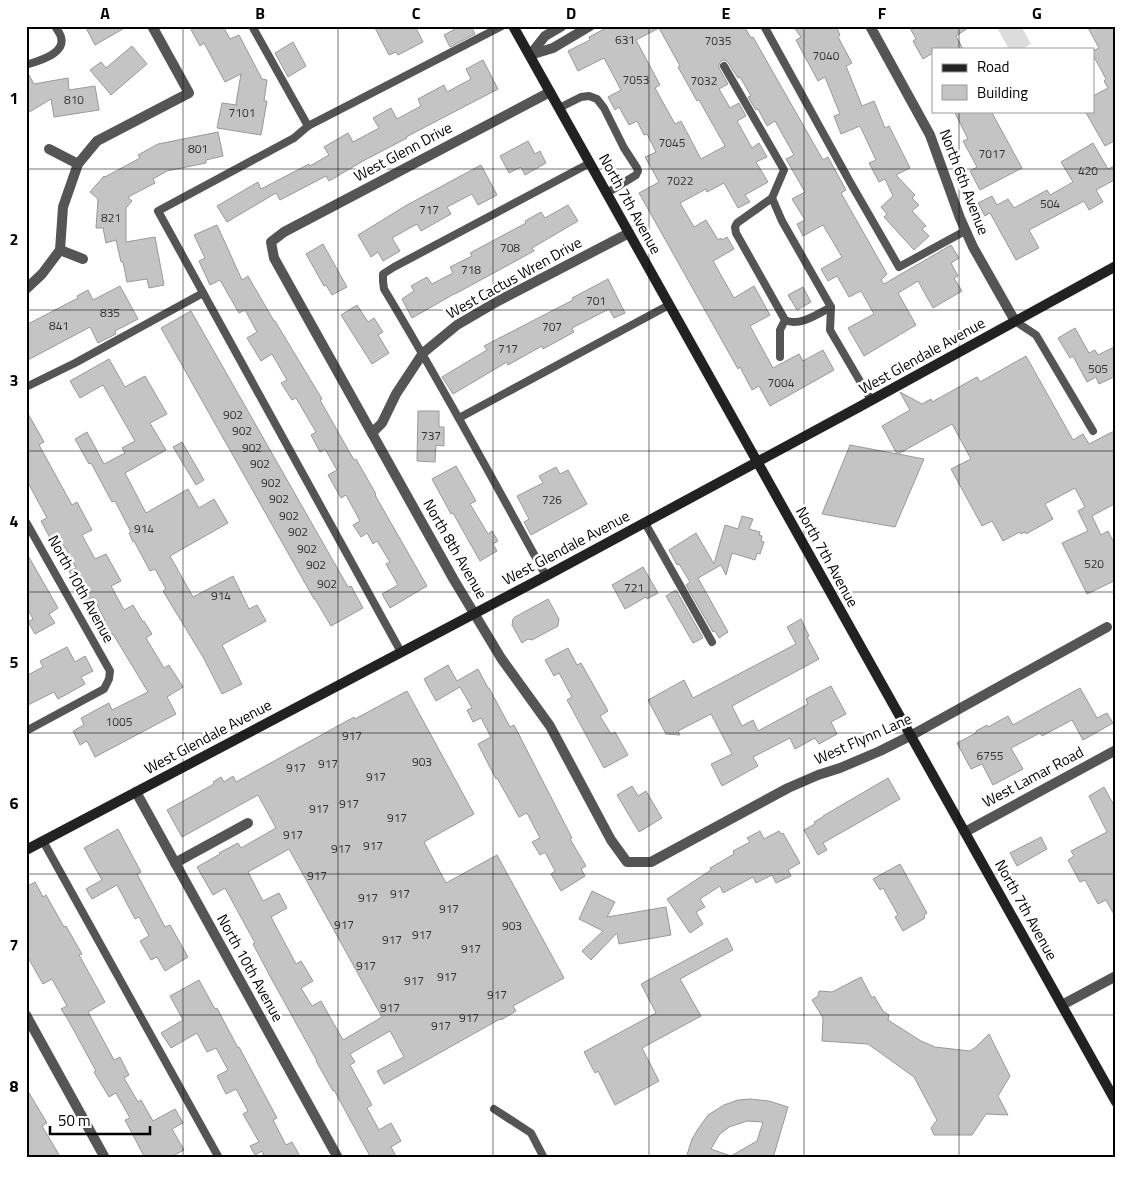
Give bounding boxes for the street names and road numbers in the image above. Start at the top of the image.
street label: West Glenn Drive [349,116,456,187]
street label: North 6th Avenue [934,126,995,238]
street label: North 7th Avenue [593,149,668,258]
street label: West Cactus Wren Drive [442,231,586,324]
street label: West Glendale Avenue [854,311,989,400]
street label: North 8th Avenue [418,495,493,603]
street label: North 7th Avenue [790,502,865,611]
street label: West Glendale Avenue [498,504,633,591]
street label: North 10th Avenue [42,531,121,647]
street label: West Glendale Avenue [140,693,275,780]
street label: West Flynn Lane [810,707,915,770]
street label: West Lamar Road [978,740,1088,813]
street label: North 7th Avenue [989,855,1064,964]
street label: North 10th Avenue [211,910,290,1026]

